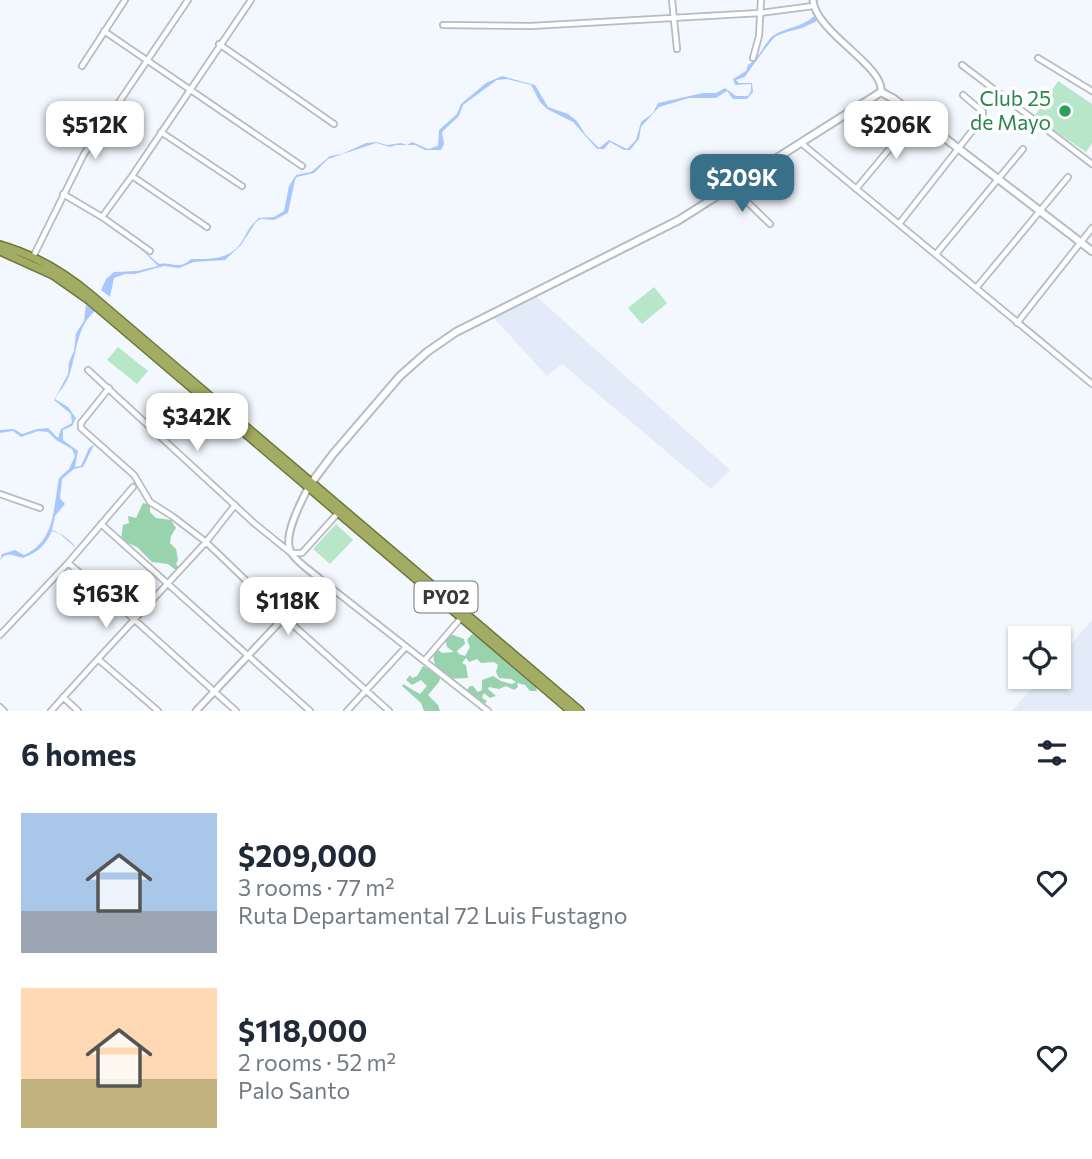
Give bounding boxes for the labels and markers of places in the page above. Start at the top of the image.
place label: Club 25 de Mayo [970,85,1051,134]
pin: $512K [46,102,144,161]
pin: $206K [847,102,945,161]
marker: Club 25 de Mayo [1057,103,1073,119]
pin: $209K [693,154,791,214]
pin: $342K [148,393,246,453]
pin: $163K [57,570,155,630]
pin: $118K [239,578,337,637]

